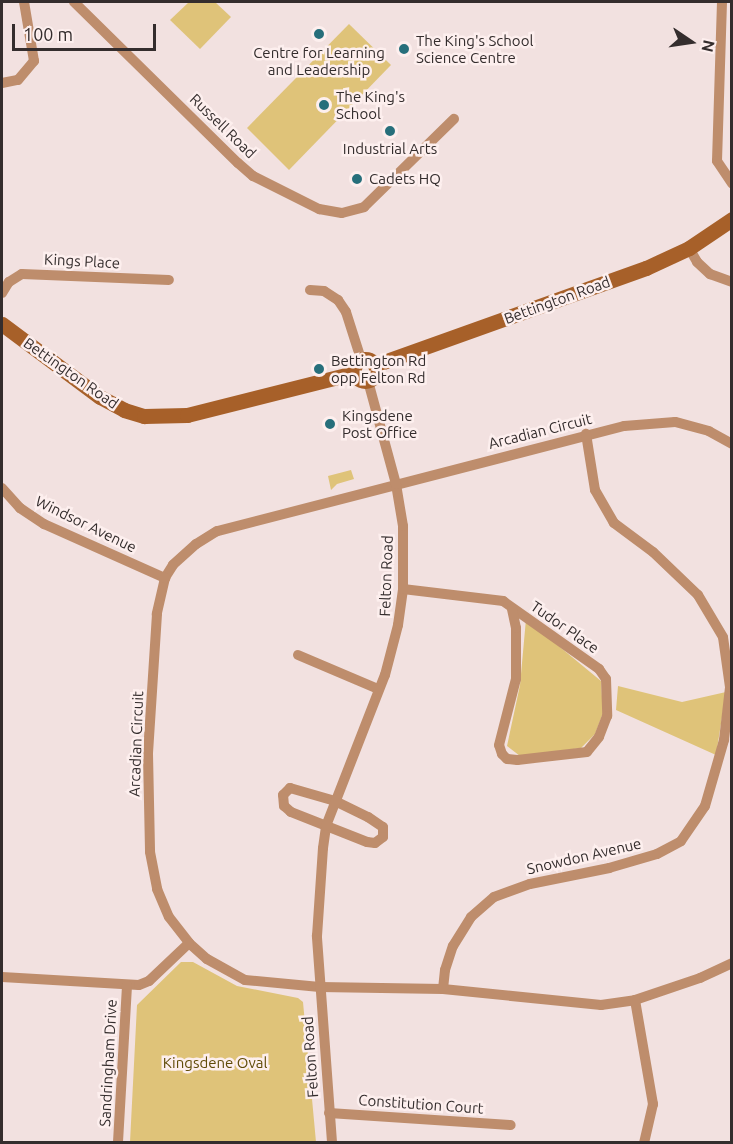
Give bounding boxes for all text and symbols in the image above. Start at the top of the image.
scale bar [15,12,159,50]
north arrow [661,12,721,72]
text: 100 m [23,24,73,44]
marker: Centre for Learning and Leadership [312,27,326,41]
place label: The King's School Science Centre [416,31,533,66]
text: N [698,38,719,54]
marker: The King's School Science Centre [397,42,411,56]
place label: Centre for Learning and Leadership [253,43,385,78]
place label: The King's School [336,87,405,122]
street label: Russell Road [186,90,260,162]
marker: The King's School [317,98,331,112]
marker: Industrial Arts [383,124,397,138]
place label: Industrial Arts [343,140,437,158]
place label: Cadets HQ [369,170,441,188]
marker: Cadets HQ [350,172,364,186]
street label: Kings Place [44,250,120,272]
street label: Bettington Road [501,272,613,328]
street label: Bettington Road [20,334,122,412]
place label: Bettington Rd opp Felton Rd [331,351,426,386]
marker: Bettington Rd opp Felton Rd [312,362,326,376]
place label: Kingsdene Post Office [342,406,417,441]
street label: Arcadian Circuit [487,409,593,453]
marker: Kingsdene Post Office [323,417,337,431]
street label: Windsor Avenue [33,492,139,556]
street label: Felton Road [376,535,396,617]
street label: Tudor Place [527,597,603,657]
street label: Arcadian Circuit [125,691,147,797]
street label: Snowdon Avenue [525,834,643,878]
street label: Sandringham Drive [96,999,120,1127]
street label: Felton Road [298,1016,322,1098]
park label: Kingsdene Oval [163,1054,267,1072]
street label: Constitution Court [358,1091,484,1117]

